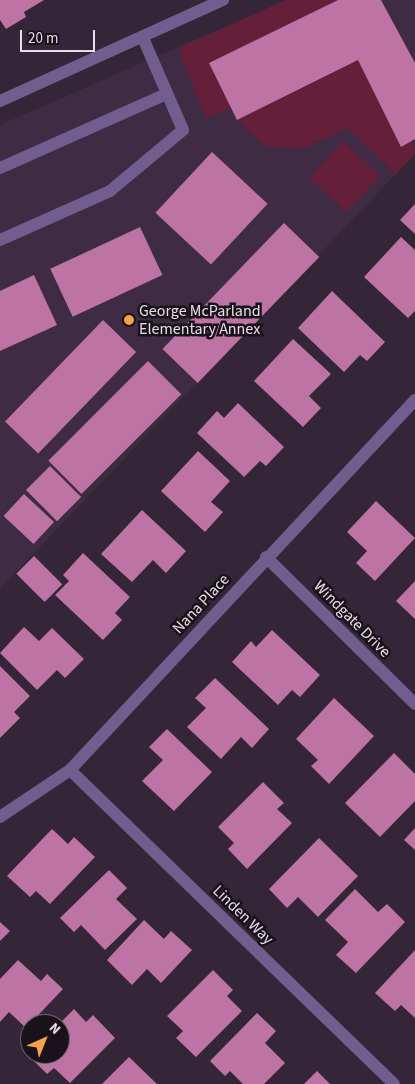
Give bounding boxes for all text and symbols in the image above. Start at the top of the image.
scale bar [22,20,98,52]
text: 20 m [28,28,58,49]
place label: George McParland Elementary Annex [139,301,261,339]
marker: George McParland Elementary Annex [123,314,135,326]
street label: Nana Place [169,570,233,638]
street label: Windgate Drive [310,577,394,661]
street label: Linden Way [209,881,277,949]
north arrow [20,1014,70,1064]
text: N [44,1019,65,1039]

